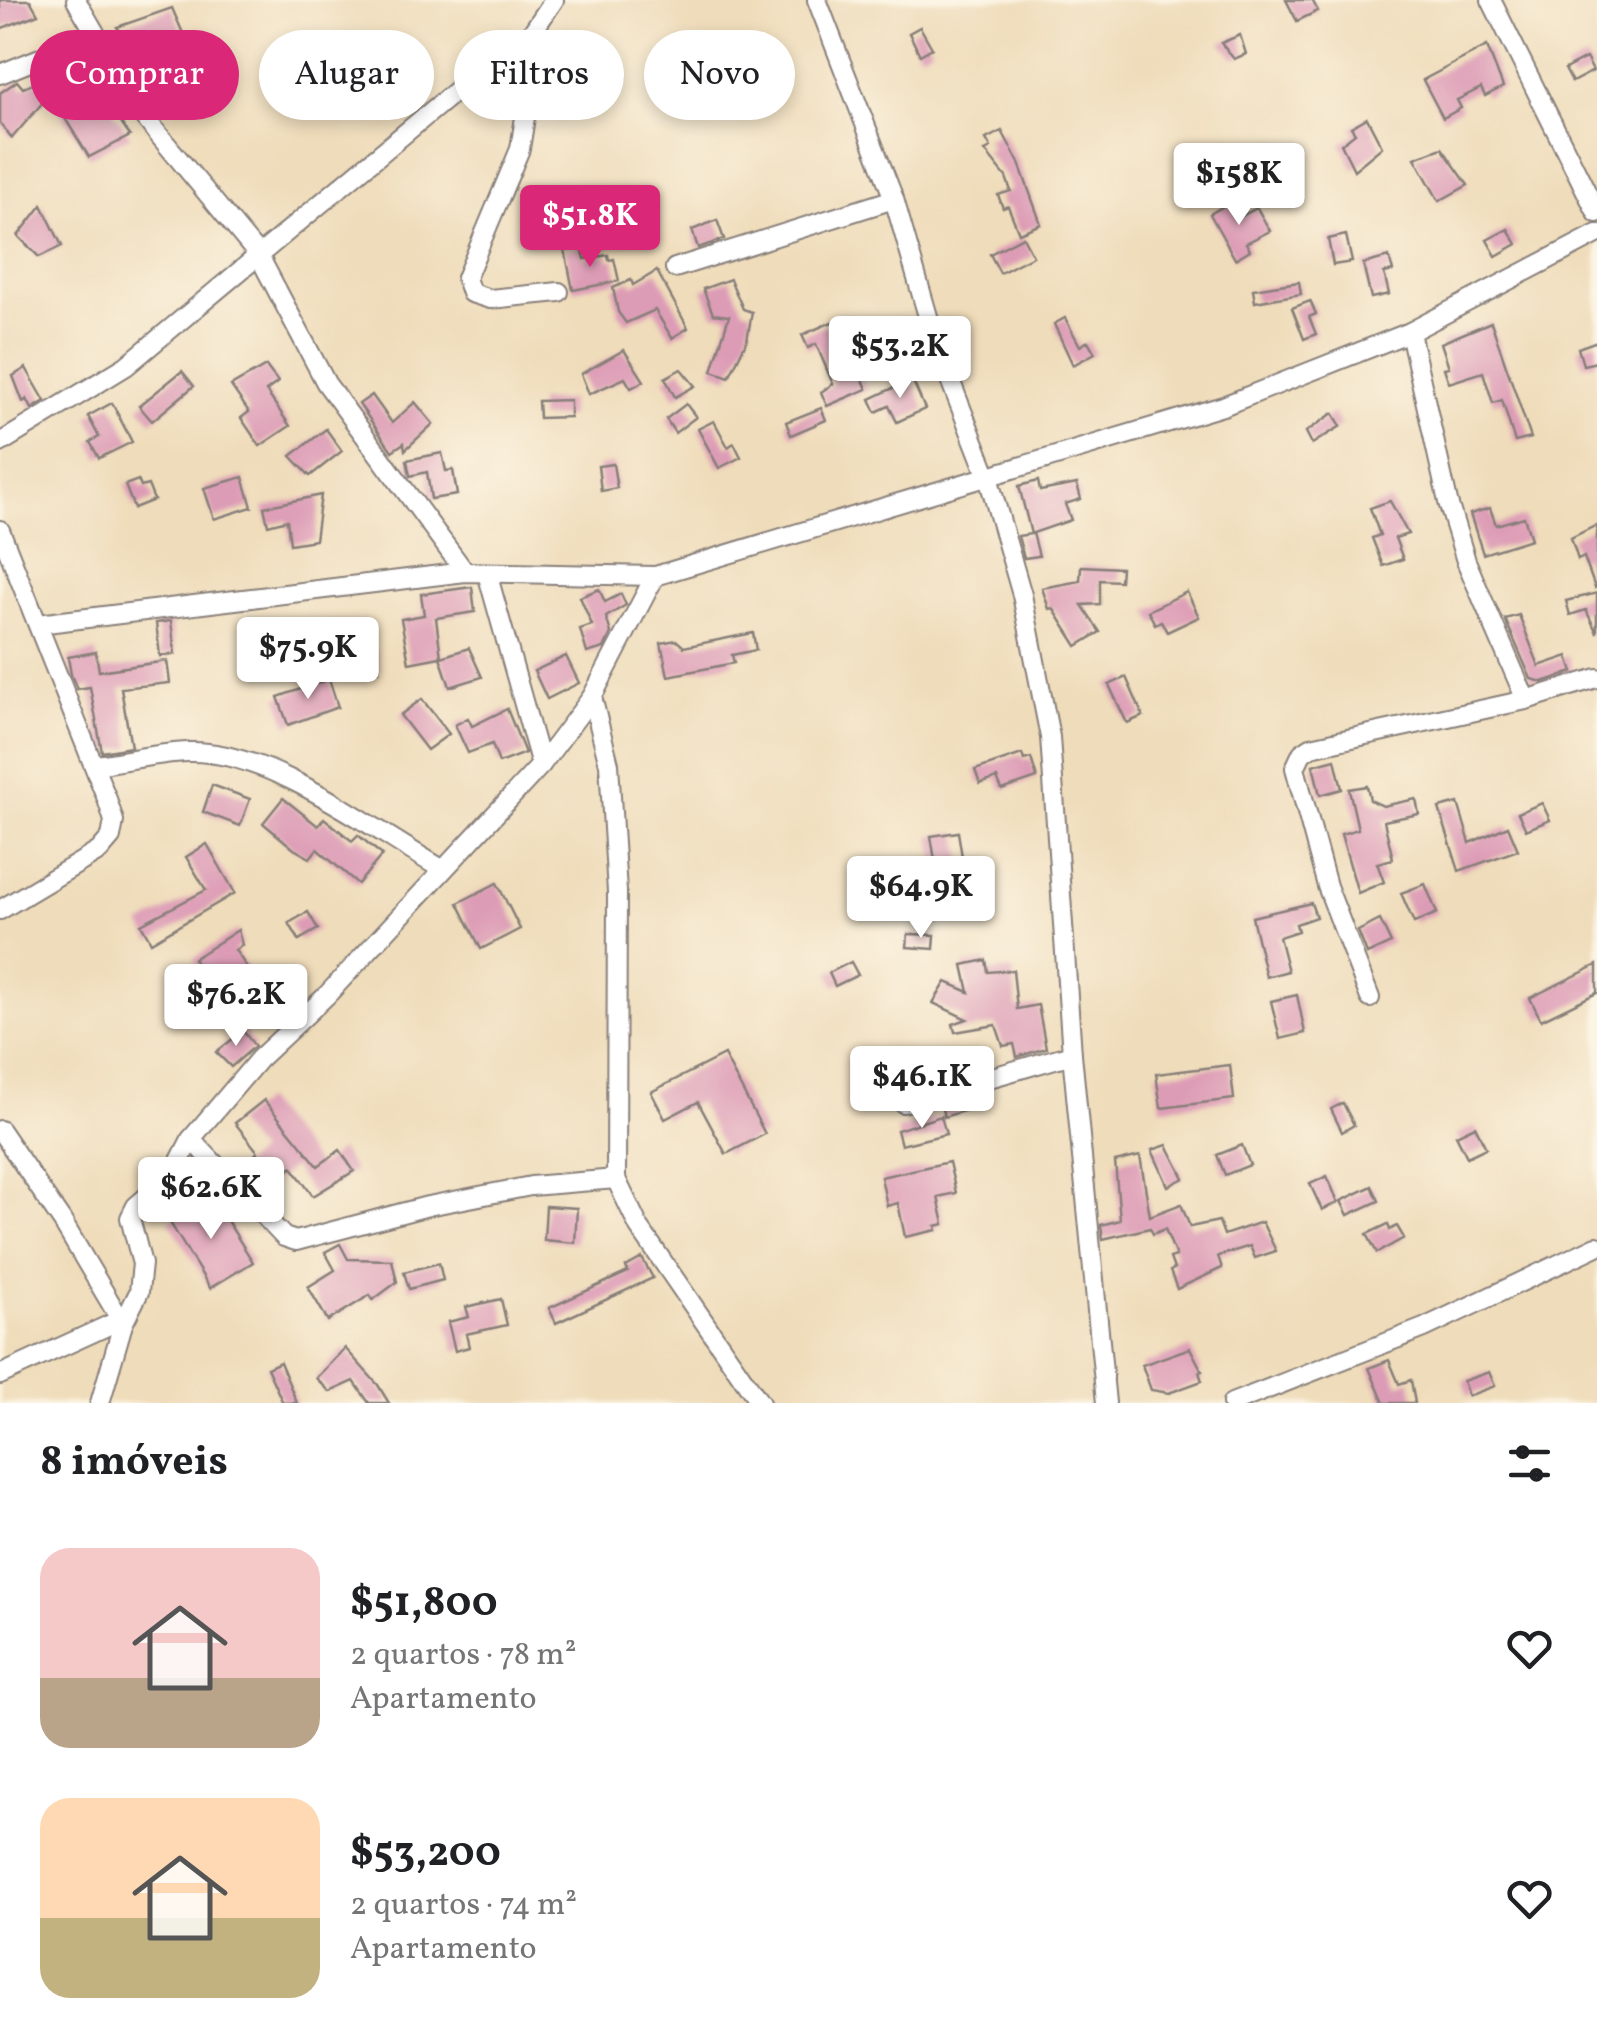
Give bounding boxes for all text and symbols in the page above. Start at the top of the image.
chip: Comprar [30,30,239,120]
chip: Alugar [259,30,434,120]
chip: Filtros [454,30,624,120]
chip: Novo [644,30,795,120]
pin: $158K [1169,143,1309,228]
text: $158K [1196,153,1282,197]
pin: $51.8K [509,185,671,270]
text: $51.8K [542,195,638,239]
pin: $53.2K [819,316,981,401]
text: $53.2K [851,326,949,370]
pin: $75.9K [227,617,389,702]
text: $75.9K [259,627,357,671]
pin: $64.9K [840,856,1002,941]
text: $64.9K [869,866,973,910]
pin: $76.2K [155,964,317,1049]
text: $76.2K [186,974,286,1018]
pin: $46.1K [841,1046,1003,1131]
text: $46.1K [872,1056,972,1100]
pin: $62.6K [130,1157,292,1242]
text: $62.6K [160,1167,262,1211]
text: 8 imóveis [40,1434,228,1493]
icon: filters [1502,1436,1557,1491]
text: $51,800 [350,1575,498,1634]
icon: home [120,1588,240,1708]
icon: heart [1502,1621,1557,1676]
text: 2 quartos · 78 m² [350,1634,577,1678]
text: Apartamento [350,1678,537,1722]
text: $53,200 [350,1825,501,1884]
icon: home [120,1838,240,1958]
icon: heart [1502,1871,1557,1926]
text: 2 quartos · 74 m² [350,1884,577,1928]
text: Apartamento [350,1928,537,1972]

